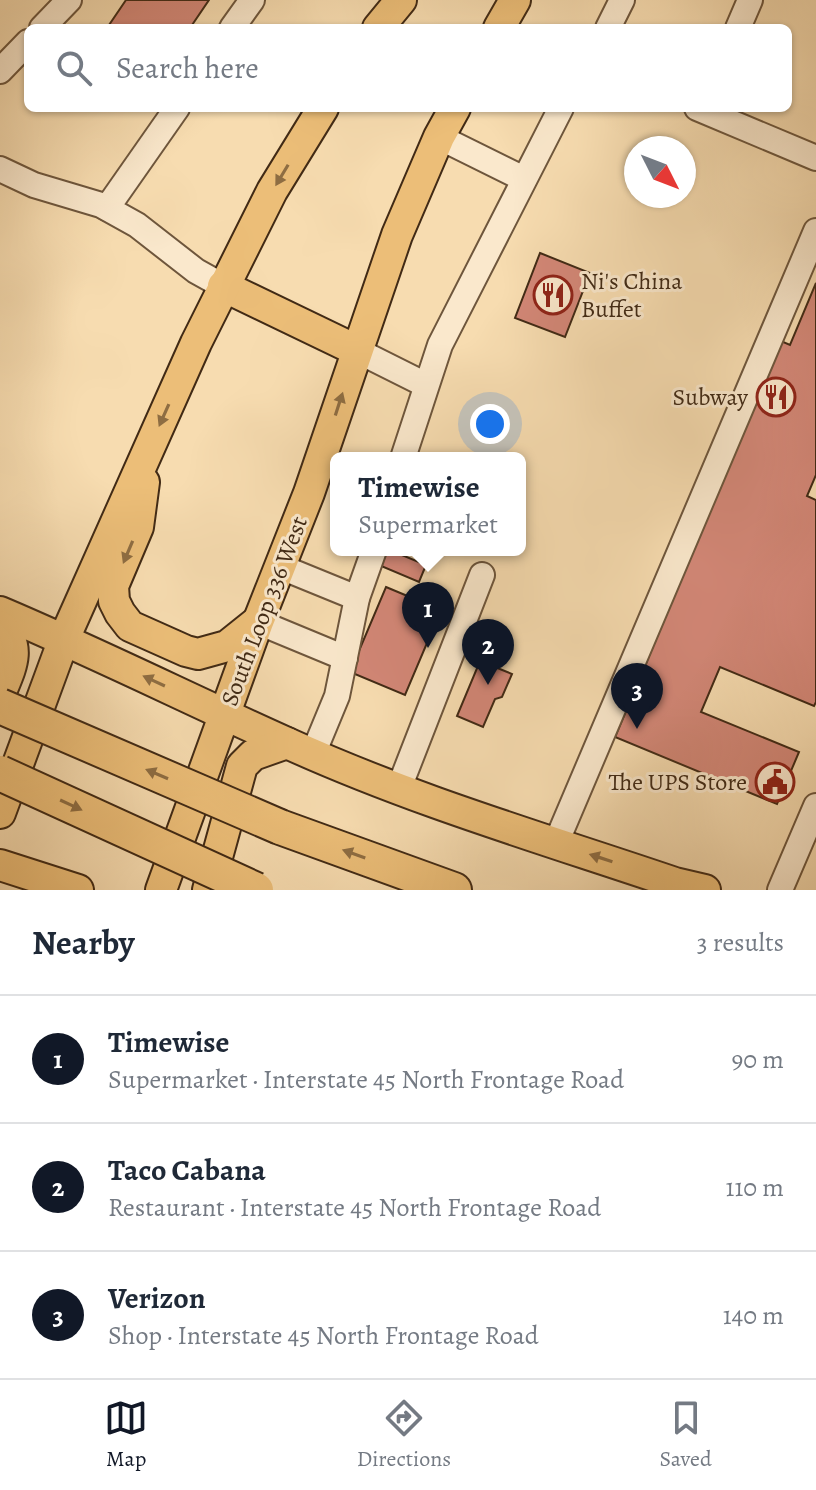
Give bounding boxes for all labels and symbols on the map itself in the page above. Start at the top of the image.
north arrow [624,136,696,208]
one-way arrow [276,164,290,186]
place label: Ni's China Buffet [581,265,683,325]
restaurant icon: Ni's China Buffet [532,274,574,316]
restaurant icon: Subway [755,376,797,418]
place label: Subway [673,381,748,413]
one-way arrow [333,391,345,415]
one-way arrow [157,403,171,426]
your location [470,404,510,444]
street label: South Loop 336 West [213,511,315,710]
one-way arrow [121,540,134,564]
pin: 1 [402,582,454,648]
pin: 2 [462,619,514,685]
pin: 3 [611,663,663,729]
one-way arrow [143,674,166,688]
public building icon: The UPS Store [754,761,796,803]
place label: The UPS Store [608,766,747,798]
one-way arrow [146,767,169,780]
one-way arrow [59,798,83,812]
one-way arrow [342,847,366,860]
one-way arrow [589,851,613,864]

